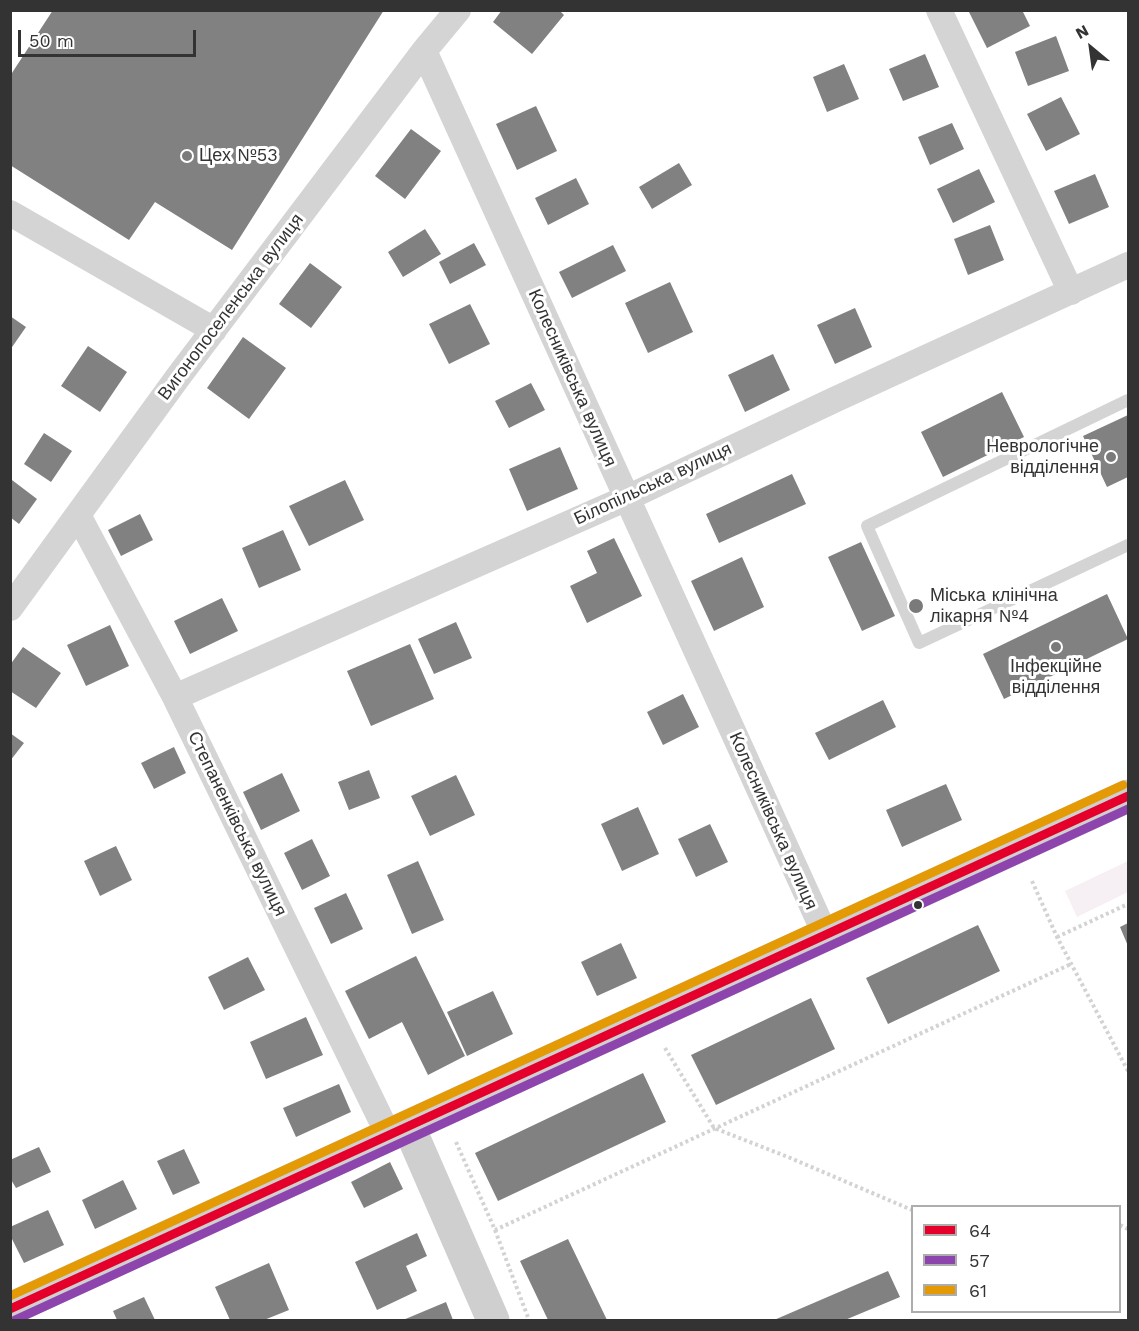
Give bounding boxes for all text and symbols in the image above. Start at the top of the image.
scale bar [21,18,200,56]
north arrow [1061,18,1121,78]
text: N [1072,21,1092,43]
text: 50 m [29,30,74,51]
place label: Цех №53 [199,145,278,167]
marker: Цех №53 [180,149,194,163]
street label: Вигонопоселенська вулиця [154,209,308,405]
street label: Колесниківська вулиця [523,286,621,470]
place label: Неврологічне відділення [986,436,1099,478]
street label: Білопільська вулиця [571,438,735,530]
marker: Неврологічне відділення [1104,450,1118,464]
place label: Міська клінічна лікарня №4 [930,585,1058,628]
marker: Міська клінічна лікарня №4 [907,597,925,615]
marker: Інфекційне відділення [1049,640,1063,654]
place label: Інфекційне відділення [1010,656,1102,698]
street label: Степаненківська вулиця [183,728,291,920]
street label: Колесниківська вулиця [724,729,822,913]
unlabelled marker [912,899,924,911]
legend [911,1205,1121,1313]
text: 64 [969,1220,991,1241]
text: 57 [969,1250,990,1271]
text: 61 [969,1280,987,1301]

